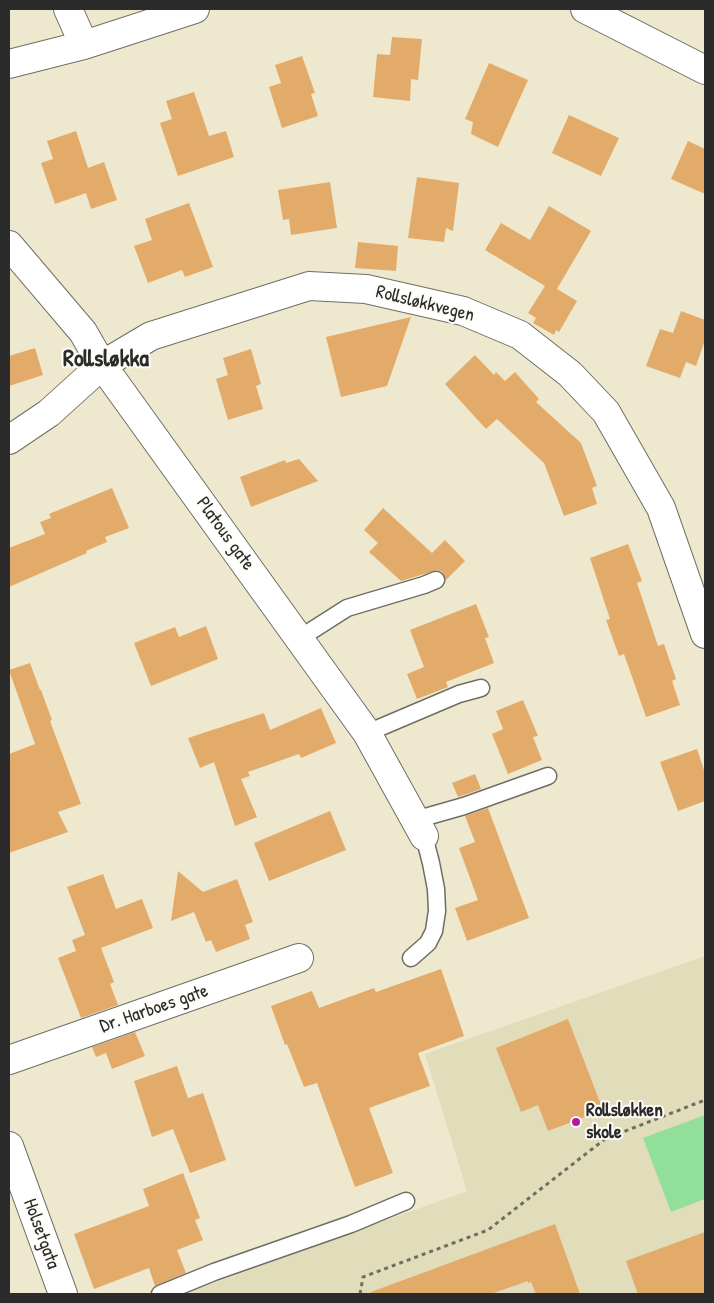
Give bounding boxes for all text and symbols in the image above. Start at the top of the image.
street label: Rollsløkkvegen [374,281,476,327]
district label: Rollsløkka [63,346,149,374]
street label: Platous gate [191,493,259,575]
street label: Dr. Harboes gate [97,980,211,1038]
place label: Rollsløkken skole [586,1100,663,1144]
marker: Rollsløkken skole [570,1116,582,1128]
street label: Holsetgata [18,1196,64,1272]

